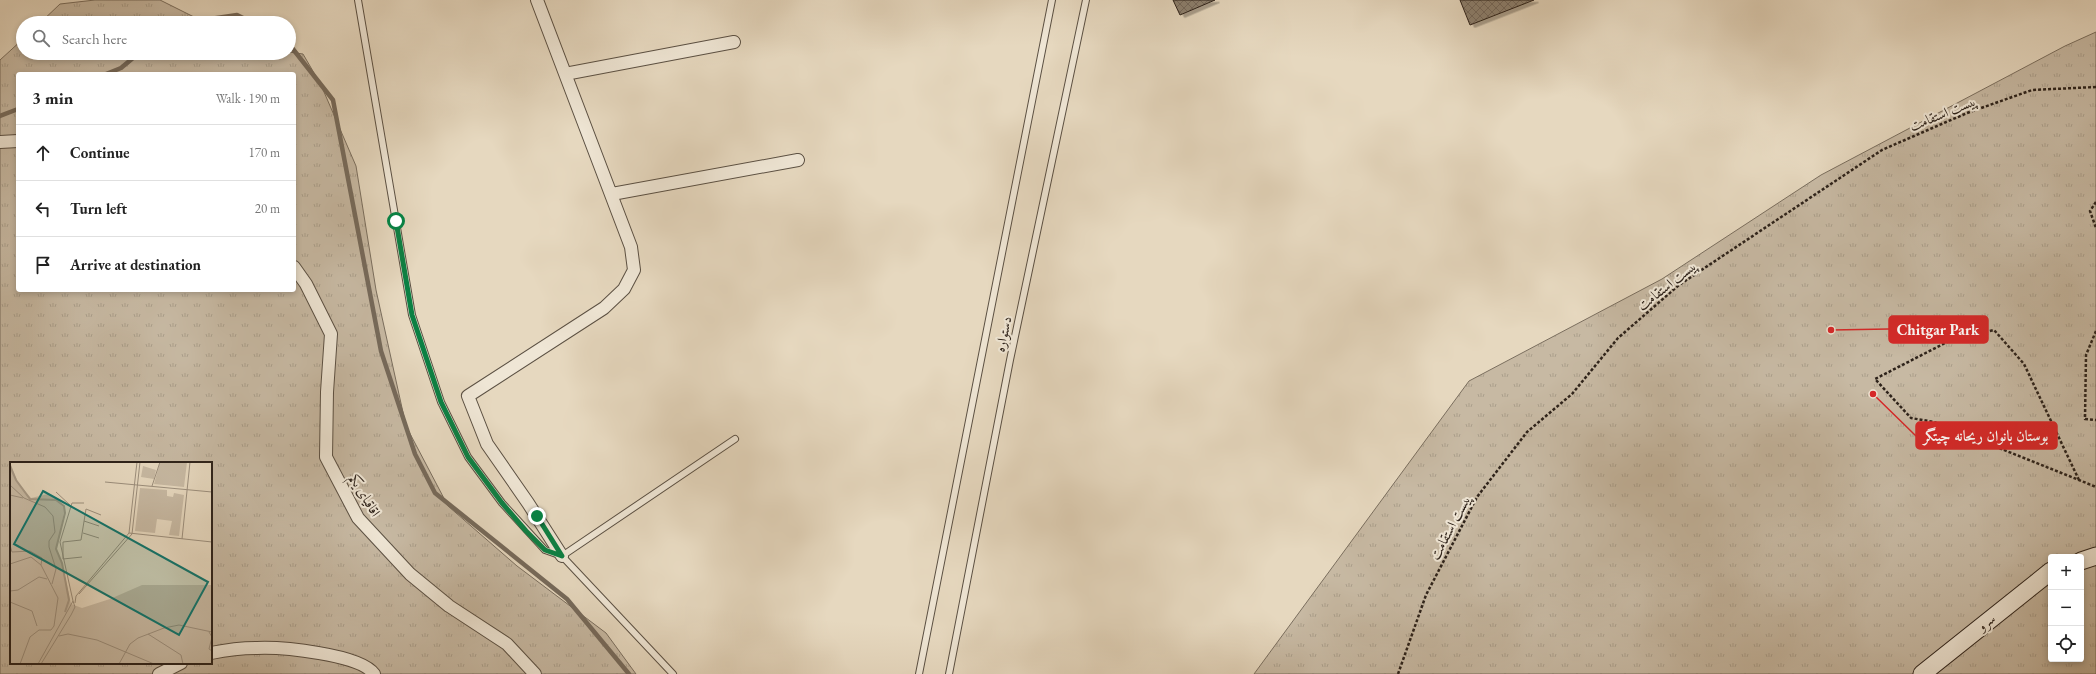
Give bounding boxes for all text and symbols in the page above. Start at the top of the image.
search box [16,16,296,60]
icon: search [30,27,52,49]
text: Search here [62,29,127,48]
text: 3 min [32,87,73,109]
text: Walk · 190 m [216,90,280,107]
street label: پیست استقامت [1906,91,1980,136]
icon: ahead [32,142,54,164]
text: Continue [70,143,130,162]
text: 170 m [249,144,280,161]
icon: left [32,198,54,220]
text: Turn left [70,199,127,218]
text: 20 m [255,200,280,217]
route start [387,212,405,230]
icon: arrive [32,254,54,276]
text: Arrive at destination [70,255,201,274]
street label: پیست استقامت [1633,256,1701,315]
street label: دستواره [990,314,1016,354]
callout: Chitgar Park [1889,316,1988,343]
text: Chitgar Park [1897,320,1980,339]
callout: بوستان بانوان ریحانه چیتگر [1916,422,2057,449]
text: بوستان بانوان ریحانه چیتگر [1922,426,2049,446]
inset map [10,462,212,664]
street label: اقاقیای یکم [341,470,385,522]
street label: پیست استقامت [1425,491,1476,563]
route end [528,507,546,525]
map controls [2048,554,2084,662]
button: + [2048,554,2084,590]
button: − [2048,590,2084,626]
street label: سرو [1972,609,1999,637]
button: locate [2048,626,2084,662]

